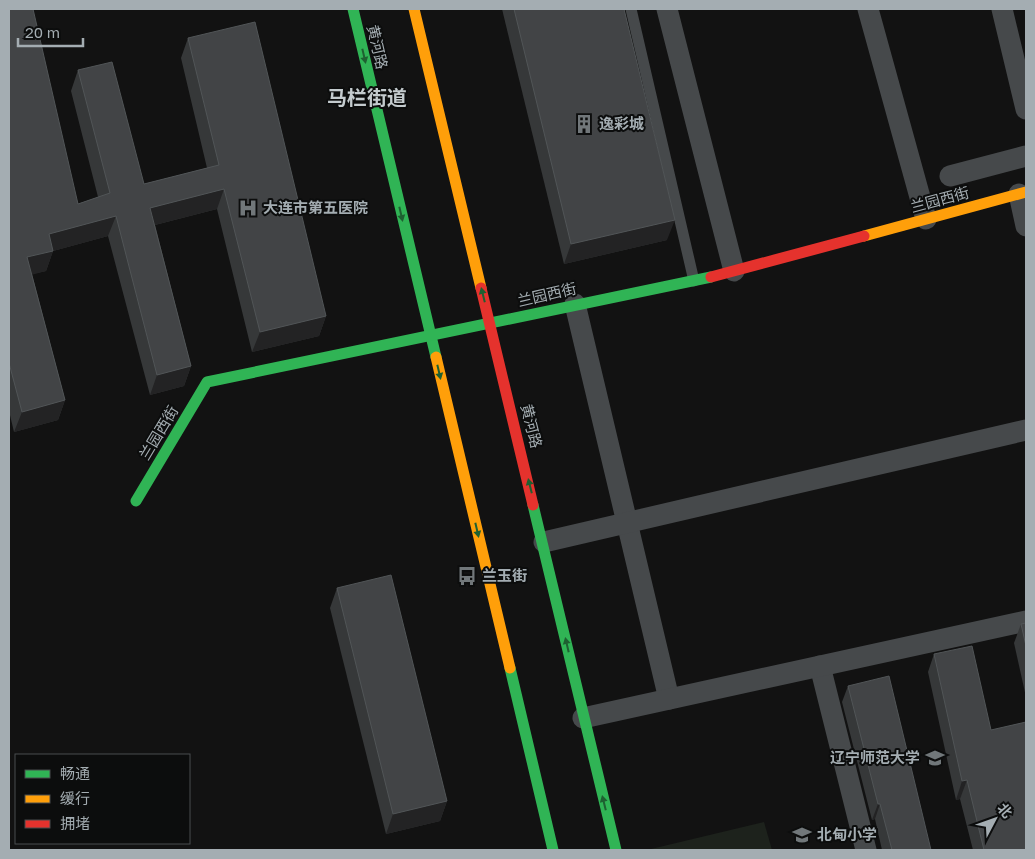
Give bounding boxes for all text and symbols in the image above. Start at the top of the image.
scale bar [18,15,82,47]
text: 20 m [25,23,60,41]
street label: 黄河路 [364,23,392,71]
one-way arrow [360,49,368,64]
district label: 马栏街道 [327,85,407,109]
building icon: 逸彩城 [573,113,595,135]
place label: 逸彩城 [599,114,644,132]
street label: 兰园西街 [908,183,971,215]
hospital icon: 大连市第五医院 [237,197,259,219]
place label: 大连市第五医院 [263,198,368,216]
one-way arrow [397,207,405,222]
street label: 兰园西街 [516,279,578,310]
one-way arrow [479,287,487,302]
one-way arrow [435,365,443,380]
street label: 兰园西街 [135,402,181,463]
street label: 黄河路 [518,402,546,450]
one-way arrow [526,479,534,494]
one-way arrow [473,523,481,538]
bus stop icon: 兰玉街 [456,565,478,587]
place label: 兰玉街 [482,566,527,584]
one-way arrow [563,637,571,652]
school or university icon: 辽宁师范大学 [924,747,946,769]
place label: 辽宁师范大学 [830,748,920,766]
legend [15,754,190,844]
text: 畅通 [60,764,90,782]
text: 缓行 [60,789,90,807]
north arrow [970,794,1020,844]
one-way arrow [600,795,608,810]
text: 北 [994,799,1016,821]
text: 拥堵 [60,814,90,832]
school or university icon: 北甸小学 [791,824,813,846]
place label: 北甸小学 [817,825,877,843]

